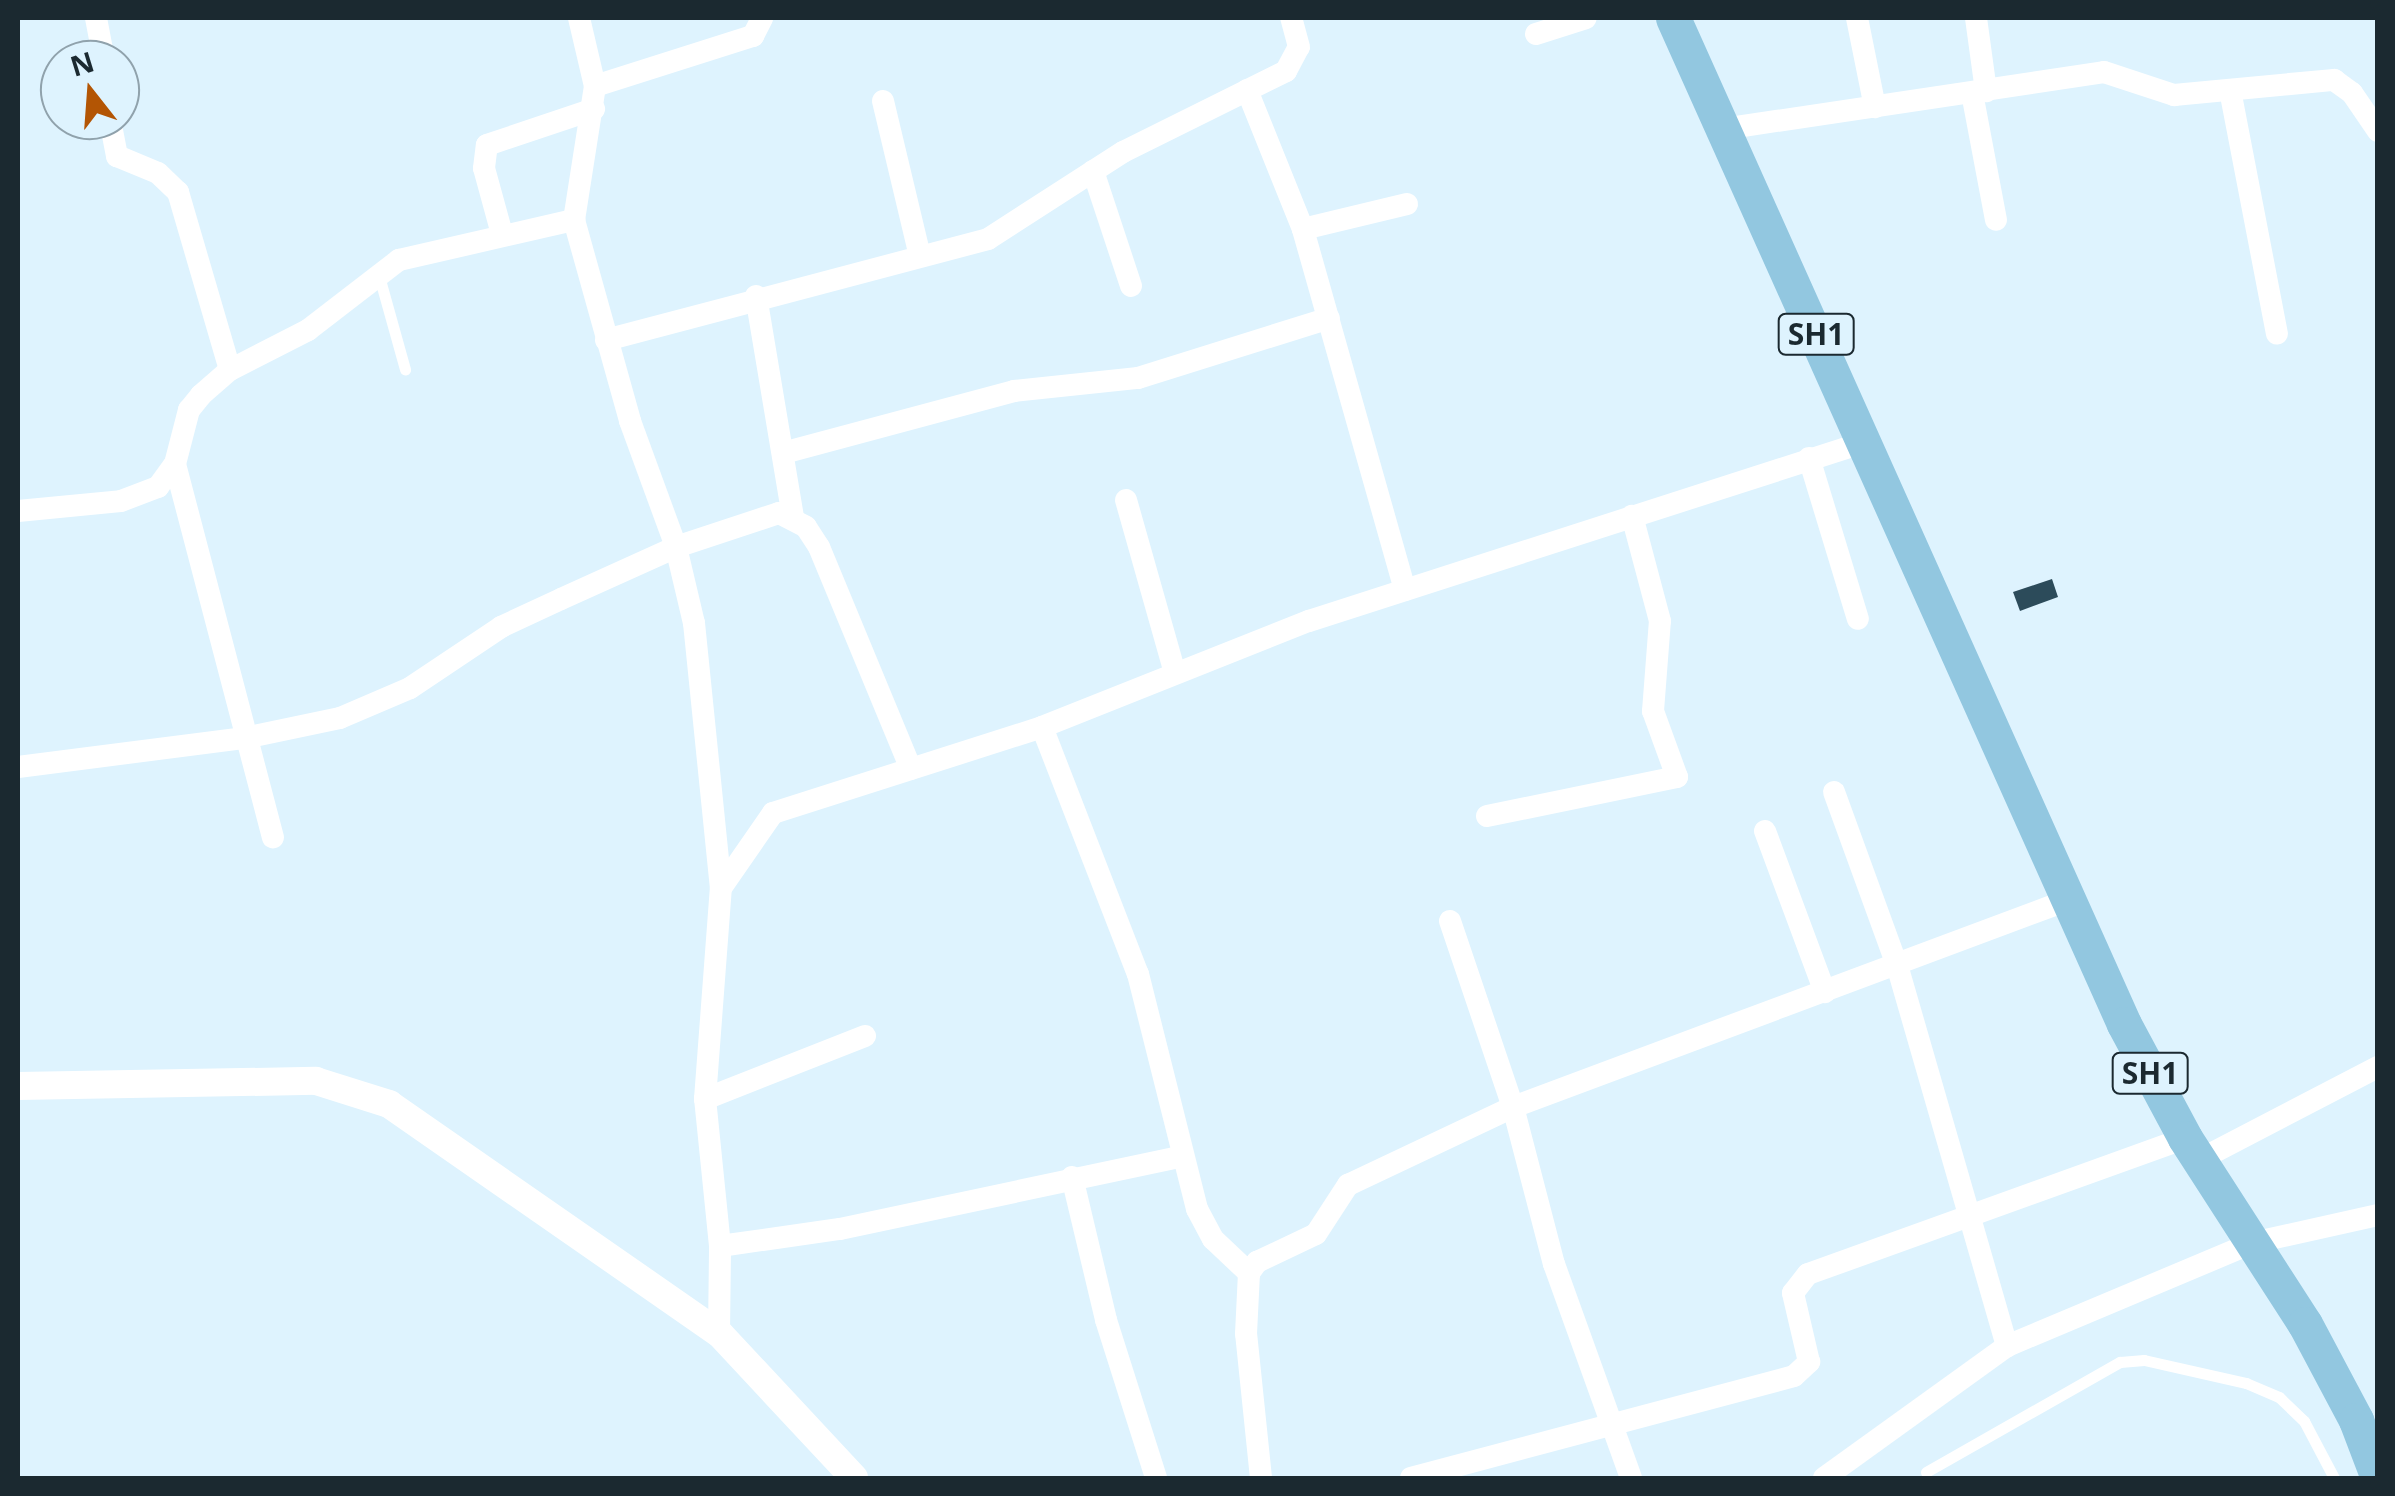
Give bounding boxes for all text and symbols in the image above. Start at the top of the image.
north arrow [40,40,140,140]
text: N [65,42,98,85]
road number: SH1 [1776,309,1856,359]
road number: SH1 [2110,1048,2190,1098]

